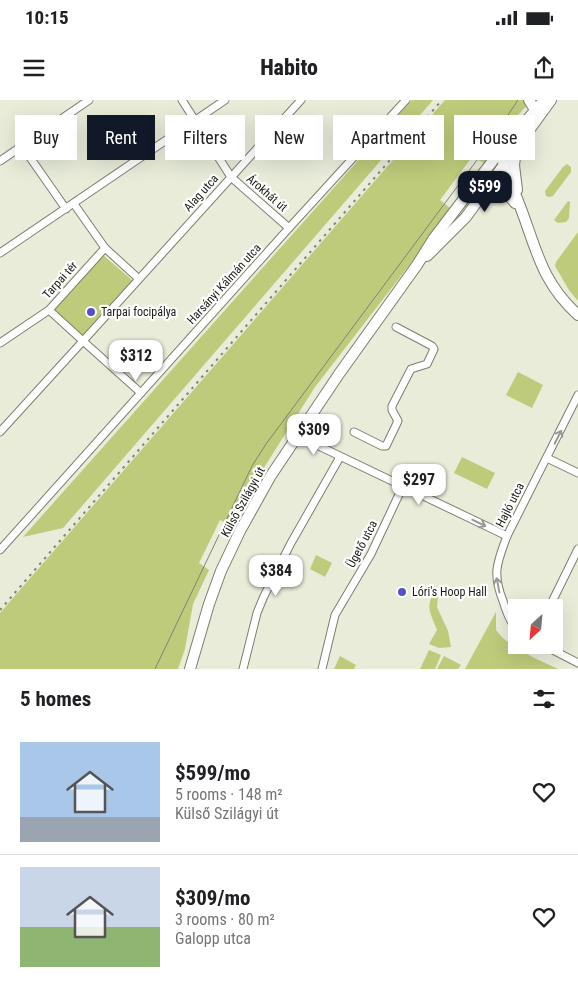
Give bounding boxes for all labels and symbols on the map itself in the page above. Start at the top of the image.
pin: $599 [455,170,515,213]
street label: Árokhát út [244,171,291,215]
street label: Alag utca [181,172,221,214]
street label: Harsányi Kálmán utca [184,241,264,327]
street label: Tarpai tér [40,258,80,301]
place label: Tarpai focipálya [101,305,177,319]
marker: Tarpai focipálya [85,306,97,318]
pin: $312 [106,340,166,382]
pin: $309 [284,414,344,456]
one-way arrow [553,429,563,444]
street label: Külső Szilágyi út [218,464,268,539]
pin: $297 [389,464,449,506]
street label: Hajló utca [493,480,527,530]
street label: Ügető utca [343,517,380,570]
one-way arrow [471,518,486,528]
pin: $384 [246,554,306,597]
one-way arrow [493,577,502,593]
place label: Lóri's Hoop Hall [412,585,487,599]
marker: Lóri's Hoop Hall [396,586,408,598]
north arrow [508,599,562,654]

